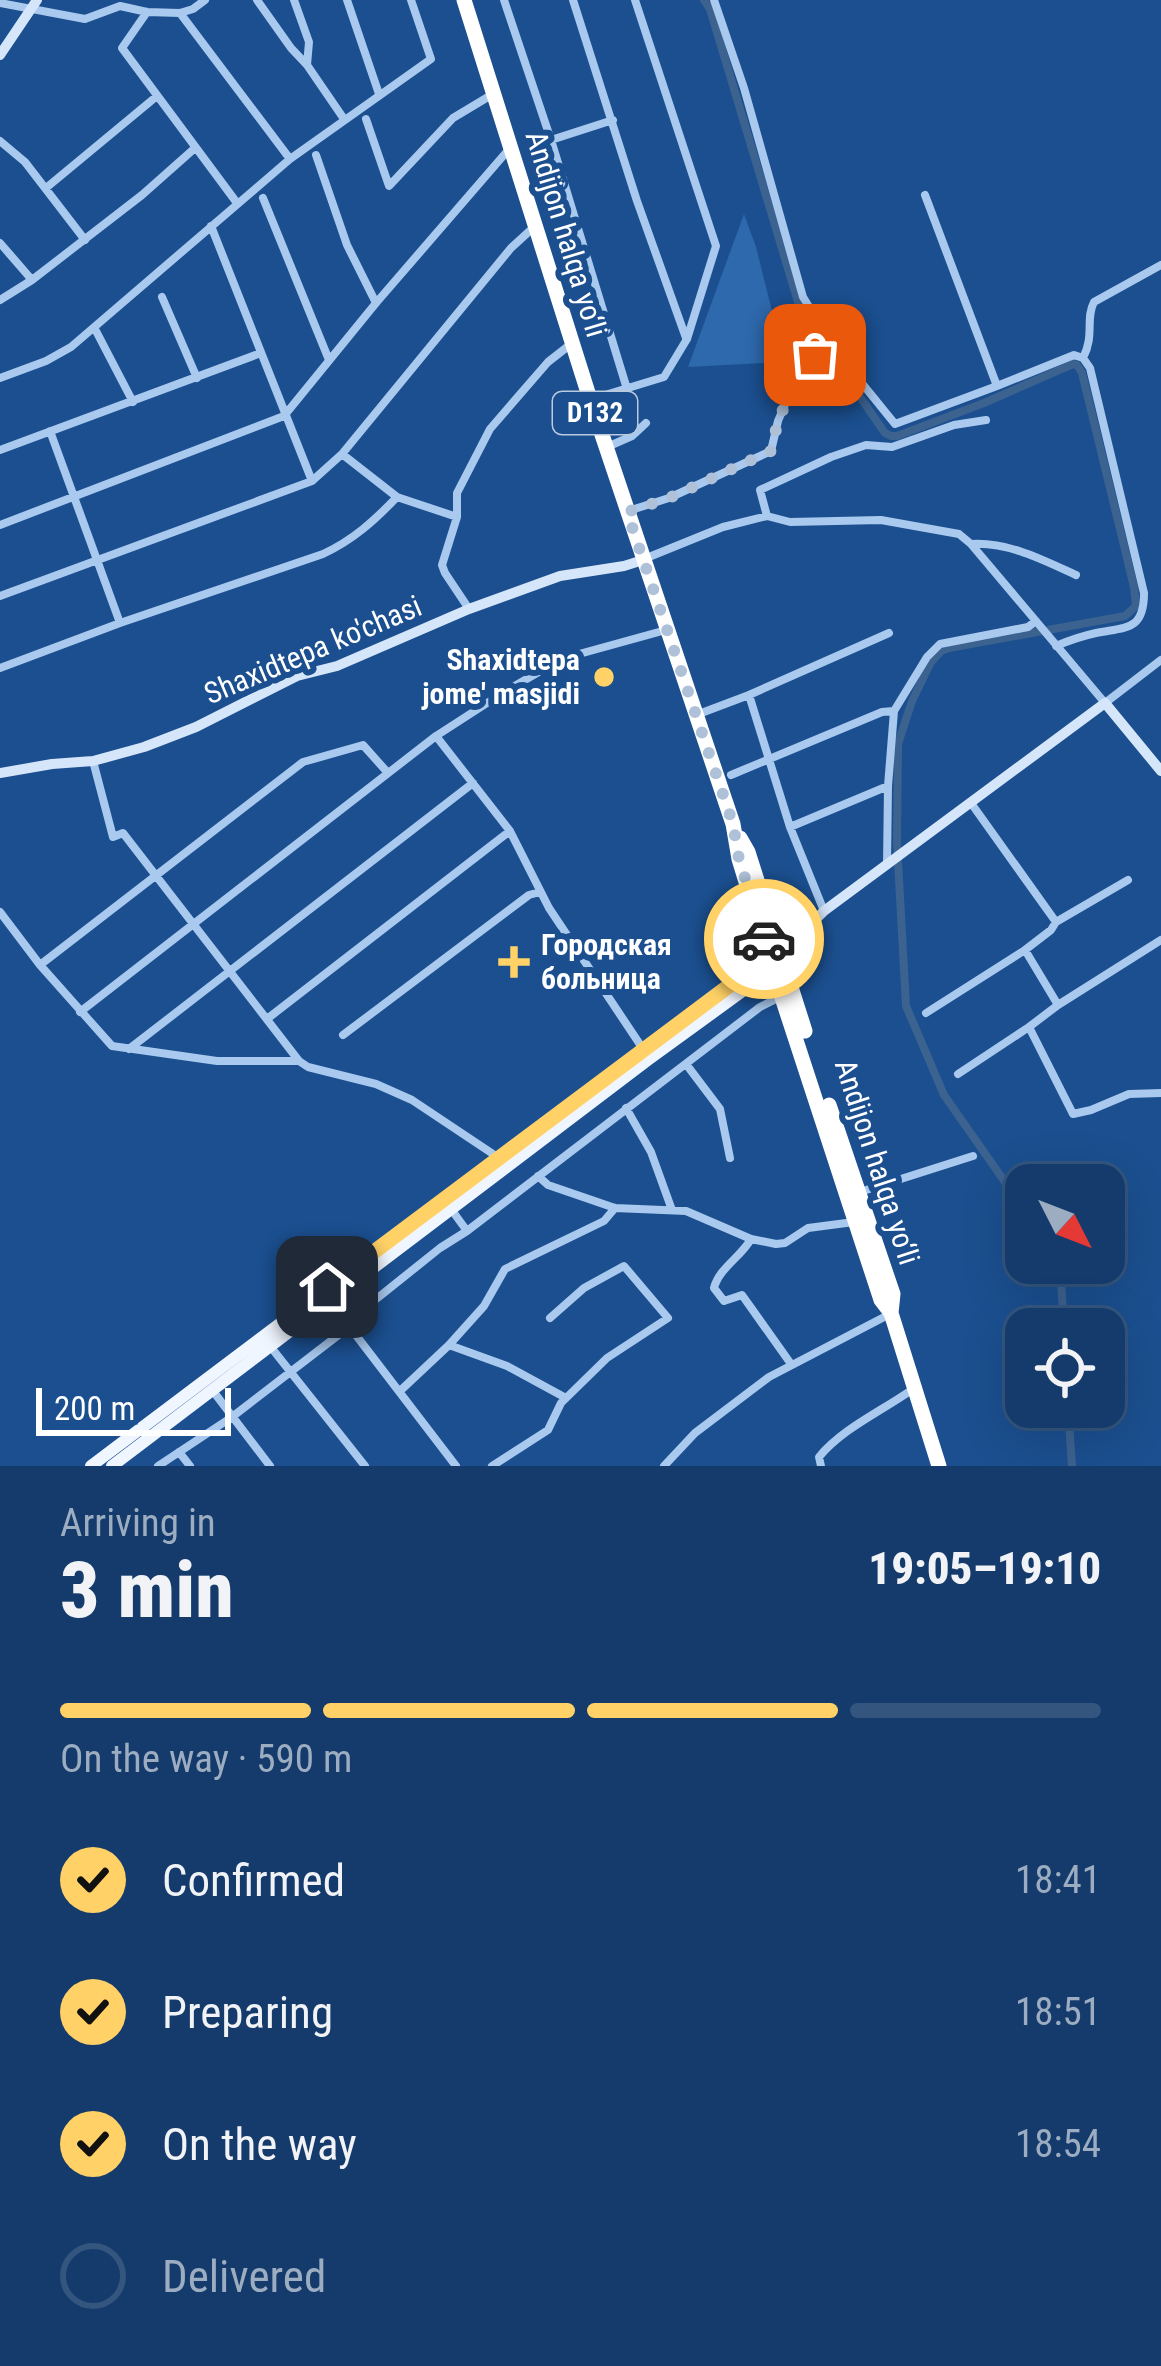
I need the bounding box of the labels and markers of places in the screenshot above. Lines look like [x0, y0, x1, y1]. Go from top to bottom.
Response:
pin [764, 304, 866, 406]
place label: Shaxidtepa jome' masjidi [421, 642, 580, 711]
marker: Shaxidtepa jome' masjidi [591, 664, 617, 690]
place label: Городская больница [541, 927, 672, 996]
marker: Городская больница [498, 946, 530, 978]
pin [276, 1236, 378, 1338]

